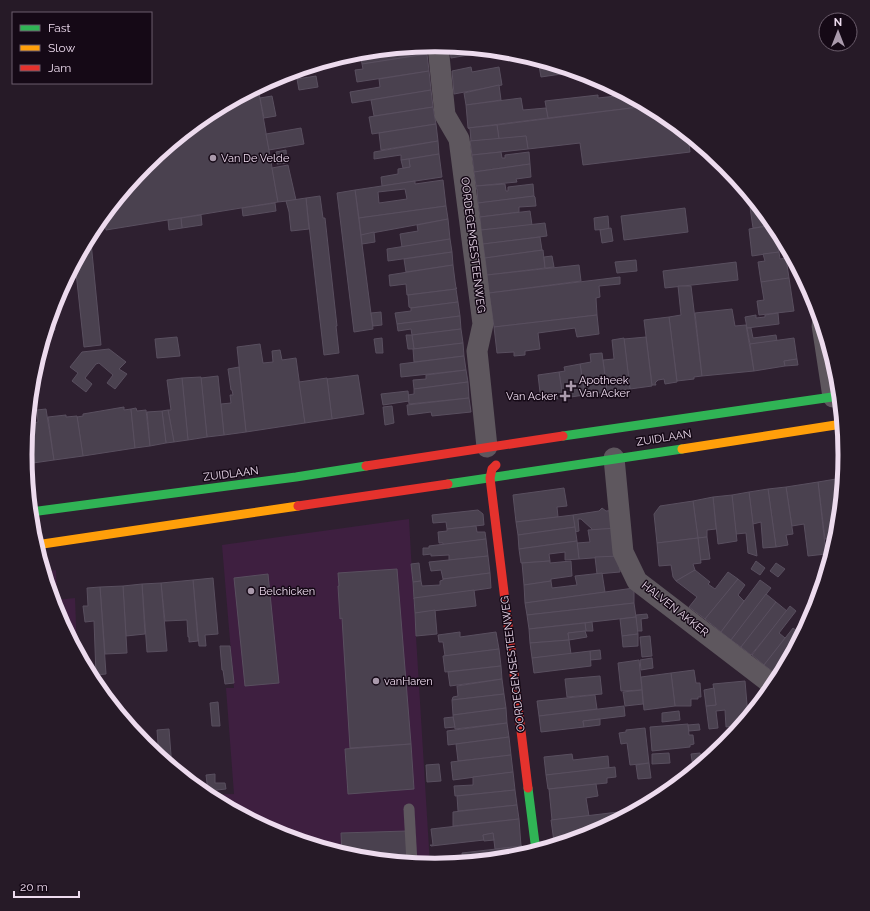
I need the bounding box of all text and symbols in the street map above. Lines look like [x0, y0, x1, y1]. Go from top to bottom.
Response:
legend [12, 12, 152, 84]
north arrow [818, 12, 858, 52]
text: N [834, 16, 842, 29]
text: Fast [48, 21, 71, 35]
text: Slow [48, 41, 75, 55]
text: Jam [48, 61, 71, 75]
place label: Van De Velde [221, 152, 290, 165]
marker: Van De Velde [208, 153, 218, 163]
street label: OORDEGEMSESTEENWEG [458, 176, 488, 314]
place label: Apotheek Van Acker [579, 374, 630, 400]
marker: Apotheek Van Acker [566, 381, 576, 391]
place label: Van Acker [506, 390, 557, 403]
marker: Van Acker [560, 391, 570, 401]
street label: ZUIDLAAN [636, 427, 692, 449]
street label: ZUIDLAAN [203, 464, 259, 484]
street label: HALVEN AKKER [639, 579, 711, 639]
place label: Belchicken [259, 585, 315, 598]
marker: Belchicken [246, 586, 256, 596]
street label: OORDEGEMSESTEENWEG [498, 595, 528, 733]
place label: vanHaren [384, 675, 433, 688]
marker: vanHaren [371, 676, 381, 686]
scale bar [14, 873, 79, 899]
text: 20 m [20, 880, 48, 894]

